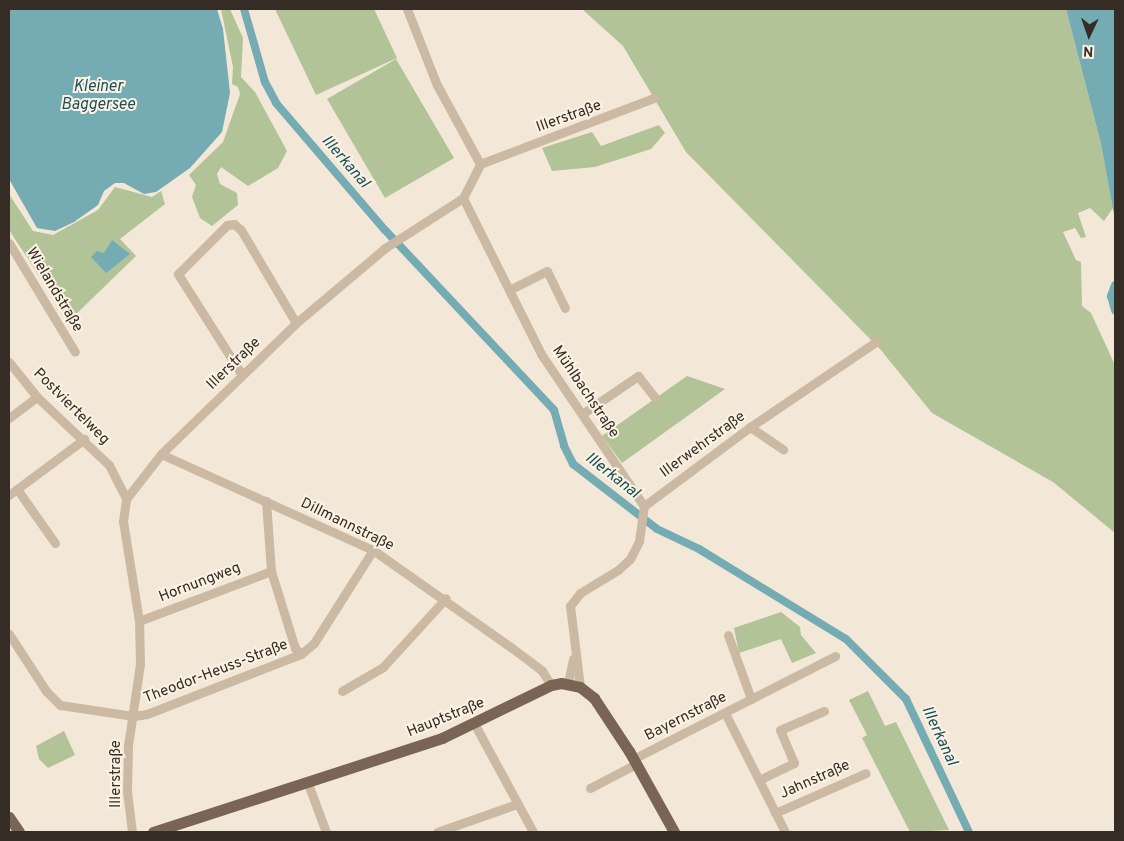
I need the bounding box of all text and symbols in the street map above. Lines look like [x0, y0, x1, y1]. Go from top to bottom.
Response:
north arrow [1064, 10, 1114, 60]
text: N [1083, 42, 1094, 59]
water label: Kleiner Baggersee [61, 77, 135, 115]
street label: Illerstraße [534, 97, 604, 137]
water label: Illerkanal [317, 132, 373, 192]
street label: Wielandstraße [22, 245, 86, 335]
street label: Illerstraße [203, 334, 265, 394]
street label: Mühlbachstraße [548, 342, 622, 442]
street label: Postviertelweg [29, 365, 113, 449]
street label: Illerwehrstraße [657, 408, 749, 482]
water label: Illerkanal [581, 449, 643, 503]
street label: Dillmannstraße [297, 495, 397, 555]
street label: Hornungweg [157, 559, 243, 607]
street label: Theodor-Heuss-Straße [141, 636, 291, 708]
street label: Bayernstraße [642, 689, 730, 745]
street label: Hauptstraße [405, 694, 487, 742]
water label: Illerkanal [917, 703, 961, 769]
street label: Illerstraße [108, 740, 126, 808]
street label: Jahnstraße [777, 757, 853, 803]

